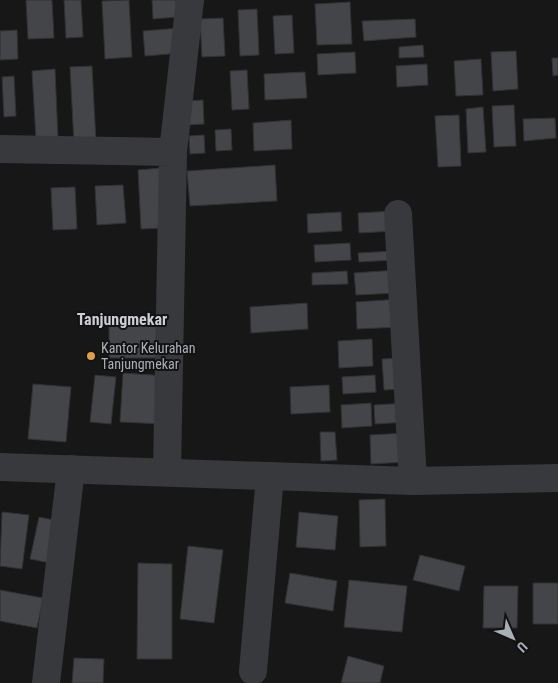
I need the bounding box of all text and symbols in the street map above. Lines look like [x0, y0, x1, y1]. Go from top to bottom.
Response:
district label: Tanjungmekar [77, 310, 167, 329]
place label: Kantor Kelurahan Tanjungmekar [101, 340, 196, 372]
marker: Kantor Kelurahan Tanjungmekar [85, 350, 97, 362]
north arrow [488, 613, 538, 663]
text: U [514, 639, 531, 656]

